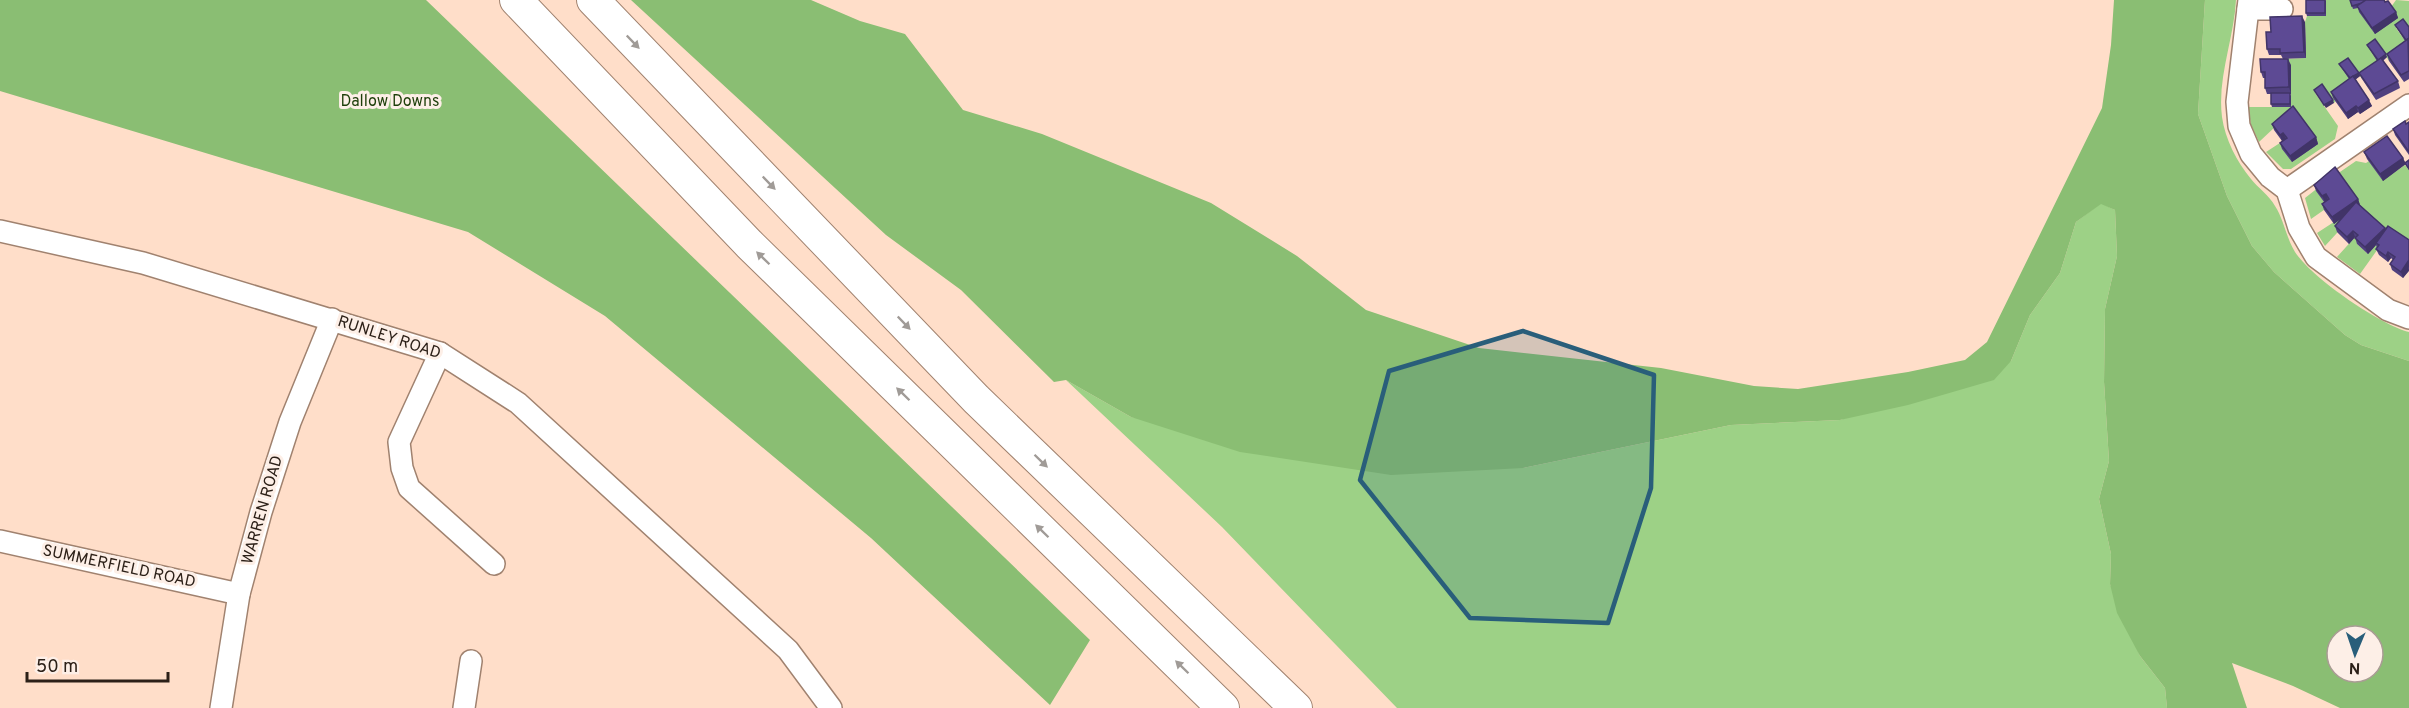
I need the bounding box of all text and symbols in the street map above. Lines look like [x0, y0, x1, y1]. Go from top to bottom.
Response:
one-way arrow [626, 35, 640, 49]
park label: Dallow Downs [341, 92, 439, 112]
one-way arrow [761, 175, 775, 189]
one-way arrow [756, 251, 771, 265]
street label: RUNLEY ROAD [335, 312, 443, 364]
one-way arrow [897, 316, 911, 331]
one-way arrow [896, 388, 910, 402]
street label: WARREN ROAD [238, 453, 288, 567]
one-way arrow [1034, 454, 1048, 468]
one-way arrow [1036, 524, 1050, 538]
street label: SUMMERFIELD ROAD [41, 541, 197, 593]
north arrow [2325, 624, 2385, 684]
scale bar [27, 645, 168, 683]
text: 50 m [36, 656, 78, 679]
text: N [2348, 657, 2361, 677]
one-way arrow [1174, 660, 1189, 674]

